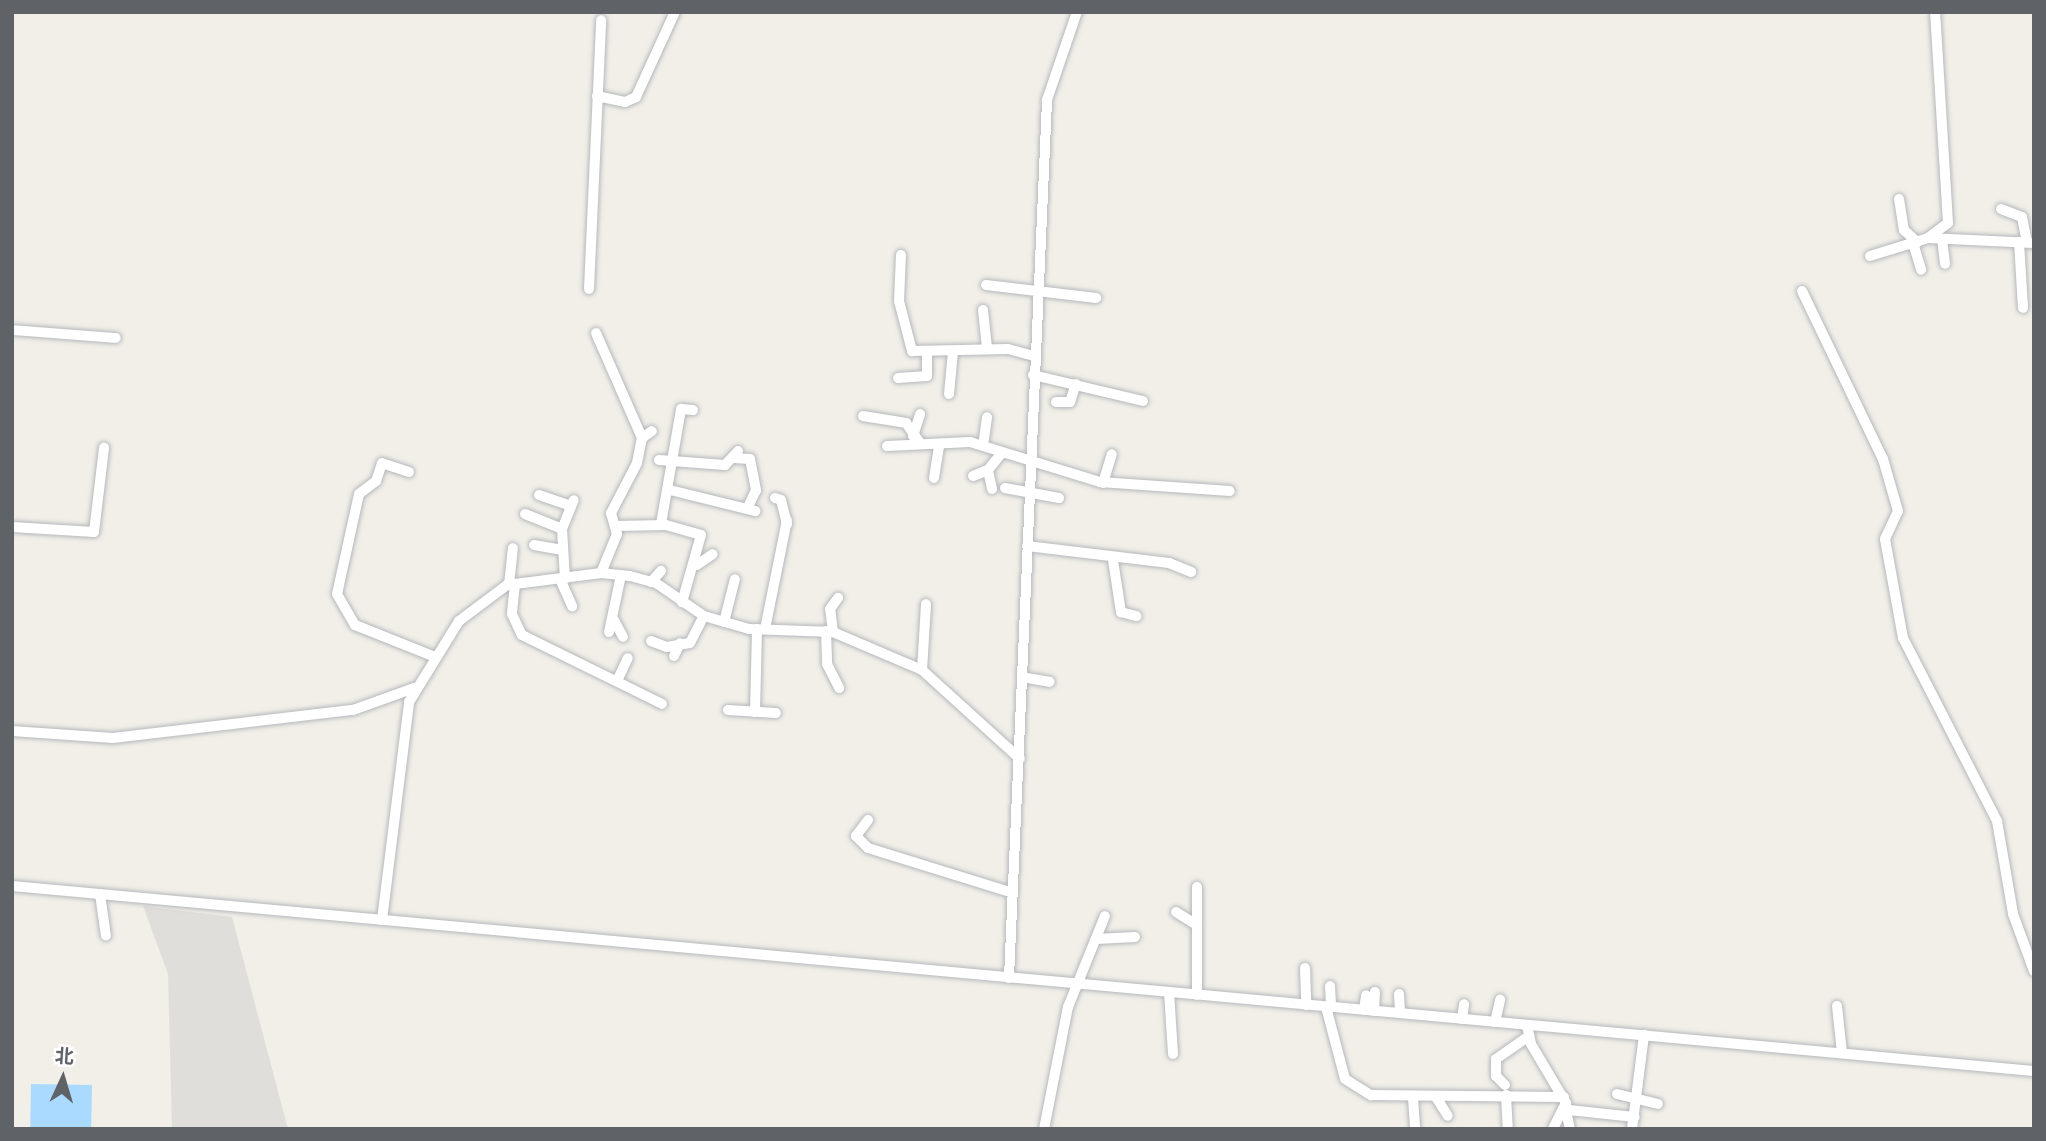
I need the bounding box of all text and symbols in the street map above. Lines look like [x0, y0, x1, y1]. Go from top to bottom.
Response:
north arrow [28, 1043, 98, 1113]
text: 北 [54, 1045, 75, 1069]

